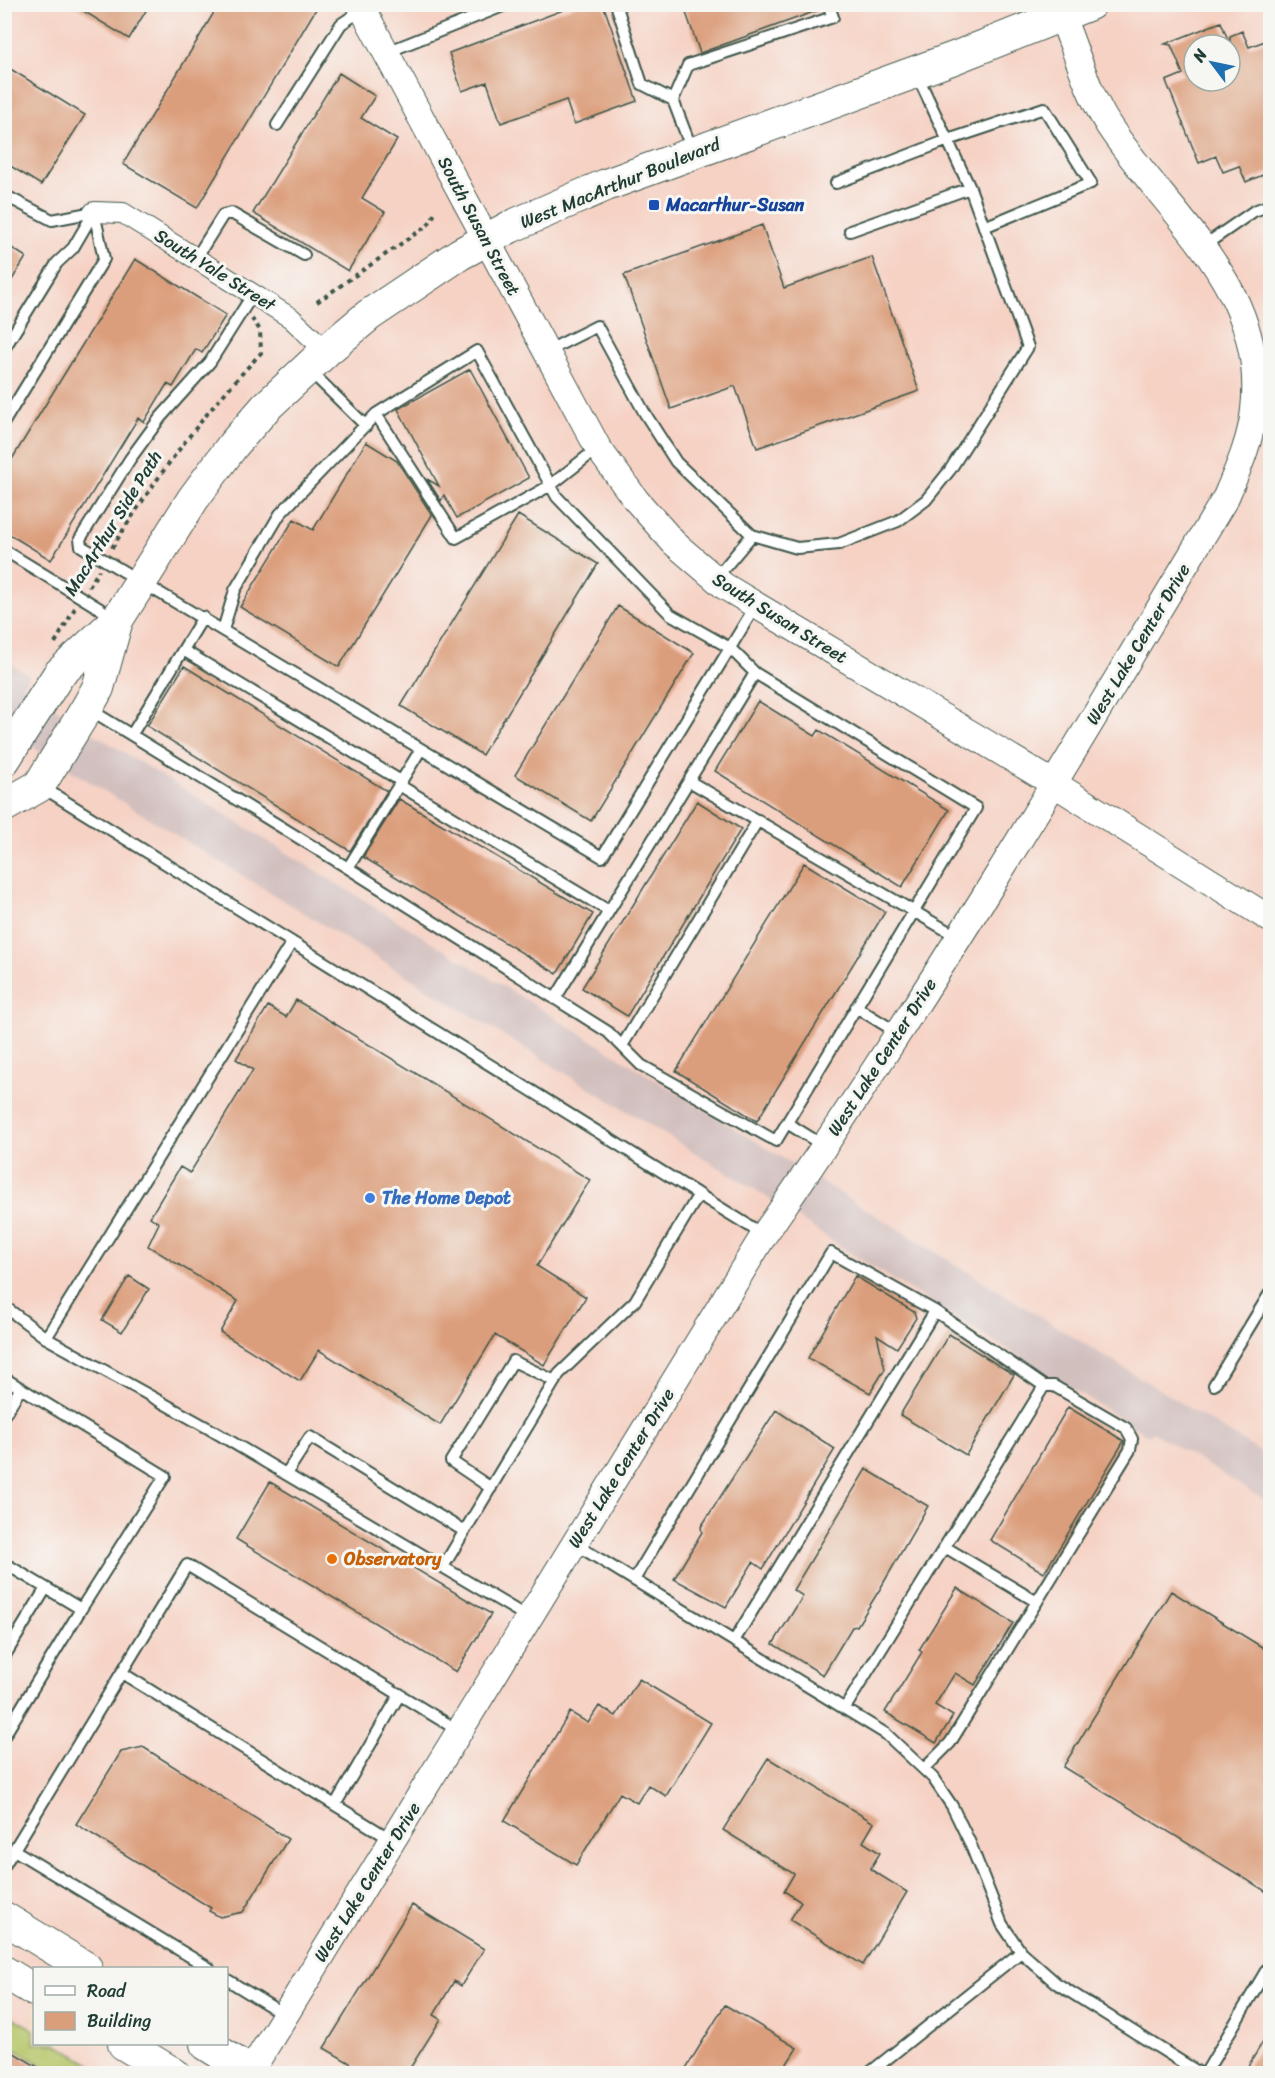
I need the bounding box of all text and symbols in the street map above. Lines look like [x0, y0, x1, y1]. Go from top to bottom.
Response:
north arrow [1182, 33, 1242, 93]
text: N [1184, 42, 1215, 69]
street label: West MacArthur Boulevard [515, 128, 727, 238]
street label: South Susan Street [429, 150, 529, 302]
place label: Macarthur-Susan [665, 189, 805, 221]
marker: Macarthur-Susan [647, 198, 661, 212]
street label: South Yale Street [148, 220, 283, 321]
street label: MacArthur Side Path [55, 444, 171, 602]
street label: West Lake Center Drive [1077, 557, 1199, 731]
street label: South Susan Street [706, 563, 854, 673]
street label: West Lake Center Drive [819, 971, 945, 1143]
place label: The Home Depot [382, 1182, 511, 1214]
marker: The Home Depot [363, 1191, 377, 1205]
street label: West Lake Center Drive [559, 1382, 683, 1554]
place label: Observatory [344, 1543, 442, 1575]
marker: Observatory [325, 1552, 339, 1566]
street label: West Lake Center Drive [305, 1796, 429, 1968]
legend [33, 1967, 228, 2045]
text: Road [87, 1975, 127, 2007]
text: Building [87, 2005, 151, 2037]

